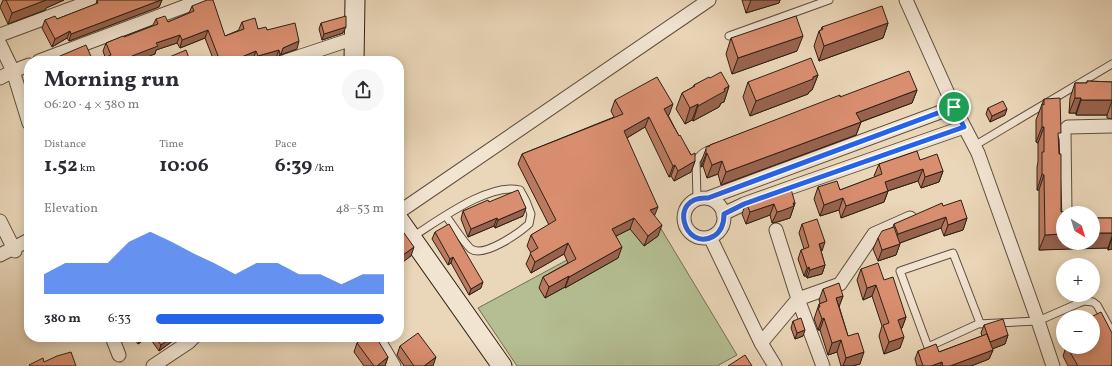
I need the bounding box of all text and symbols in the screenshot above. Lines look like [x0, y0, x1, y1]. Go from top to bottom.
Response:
text: Morning run [44, 65, 179, 96]
button: share [342, 69, 384, 111]
pin [937, 90, 971, 124]
text: 06:20 · 4 × 380 m [44, 96, 139, 114]
icon: arrive [943, 96, 965, 118]
text: Distance [44, 137, 86, 152]
text: Time [159, 137, 183, 152]
text: Pace [275, 137, 297, 152]
text: 1.52 [44, 152, 78, 180]
text: 10:06 [159, 152, 209, 180]
text: 6:39 [275, 152, 312, 180]
text: km [78, 161, 96, 176]
text: /km [312, 161, 334, 176]
text: Elevation [44, 200, 98, 218]
text: 48–53 m [336, 200, 384, 218]
north arrow [1056, 206, 1100, 250]
map controls [1056, 206, 1100, 354]
button: + [1056, 258, 1100, 302]
text: 380 m [44, 310, 81, 328]
text: 6:33 [108, 310, 131, 328]
button: − [1056, 310, 1100, 354]

